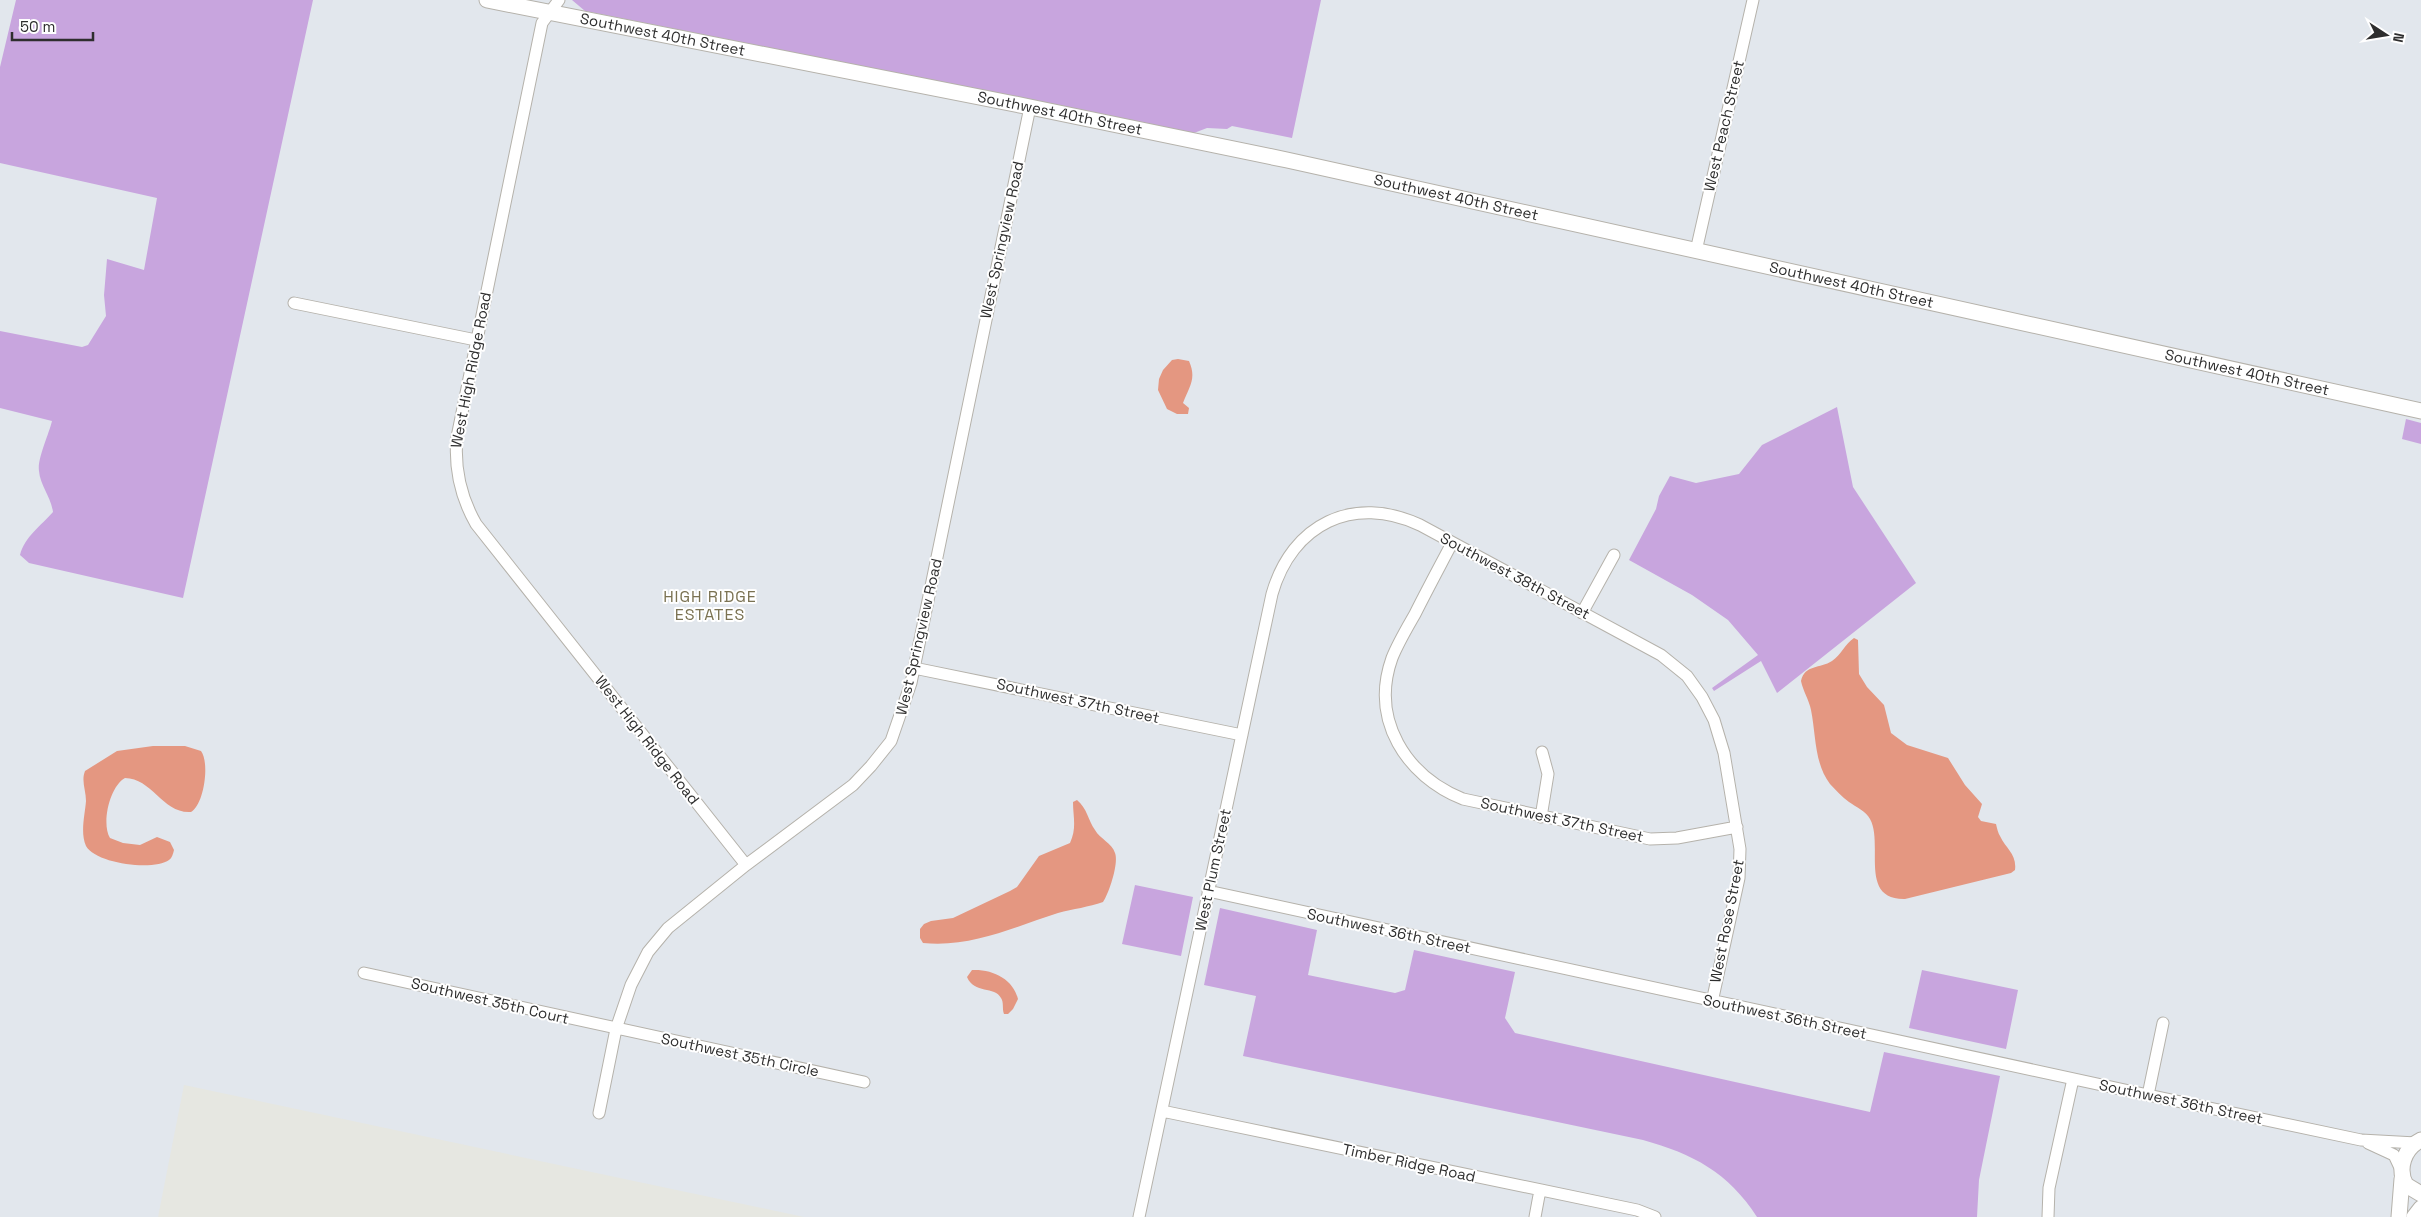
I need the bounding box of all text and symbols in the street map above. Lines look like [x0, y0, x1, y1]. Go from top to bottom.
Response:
street label: Southwest 40th Street [579, 9, 747, 60]
scale bar [12, 10, 94, 42]
north arrow [2361, 10, 2411, 60]
text: 50 m [20, 17, 55, 36]
text: N [2389, 31, 2408, 44]
street label: West Peach Street [1699, 58, 1748, 193]
street label: Southwest 40th Street [976, 87, 1144, 139]
street label: West Springview Road [976, 159, 1027, 320]
street label: Southwest 40th Street [1372, 170, 1540, 224]
street label: Southwest 40th Street [1768, 257, 1936, 312]
street label: West High Ridge Road [446, 290, 495, 449]
street label: Southwest 40th Street [2163, 345, 2331, 399]
street label: Southwest 38th Street [1437, 528, 1594, 623]
street label: West Springview Road [891, 557, 946, 717]
district label: HIGH RIDGE ESTATES [663, 586, 757, 625]
street label: West High Ridge Road [591, 671, 704, 808]
street label: Southwest 37th Street [995, 674, 1161, 727]
street label: Southwest 37th Street [1479, 793, 1645, 846]
street label: West Plum Street [1190, 807, 1235, 933]
street label: West Rose Street [1705, 857, 1748, 984]
street label: Southwest 36th Street [1305, 904, 1473, 957]
street label: Southwest 35th Court [409, 973, 571, 1028]
street label: Southwest 36th Street [1701, 990, 1869, 1043]
street label: Southwest 35th Circle [659, 1028, 821, 1081]
street label: Southwest 36th Street [2097, 1075, 2265, 1128]
street label: Timber Ridge Road [1341, 1139, 1477, 1186]

